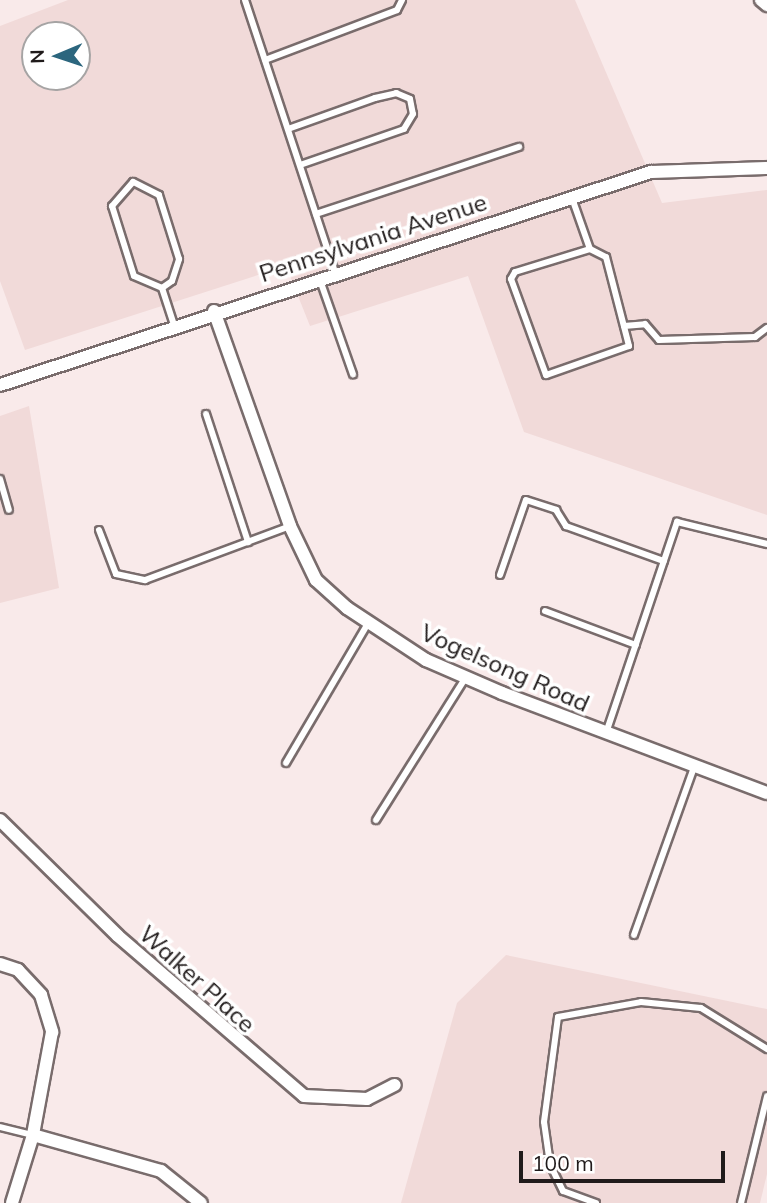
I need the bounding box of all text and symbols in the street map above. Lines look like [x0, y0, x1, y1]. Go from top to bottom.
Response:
north arrow [21, 21, 91, 91]
text: N [25, 49, 49, 64]
street label: Pennsylvania Avenue [256, 188, 490, 288]
street label: Vogelsong Road [416, 618, 594, 718]
street label: Walker Place [133, 919, 261, 1039]
scale bar [522, 1136, 728, 1180]
text: 100 m [532, 1150, 594, 1176]

